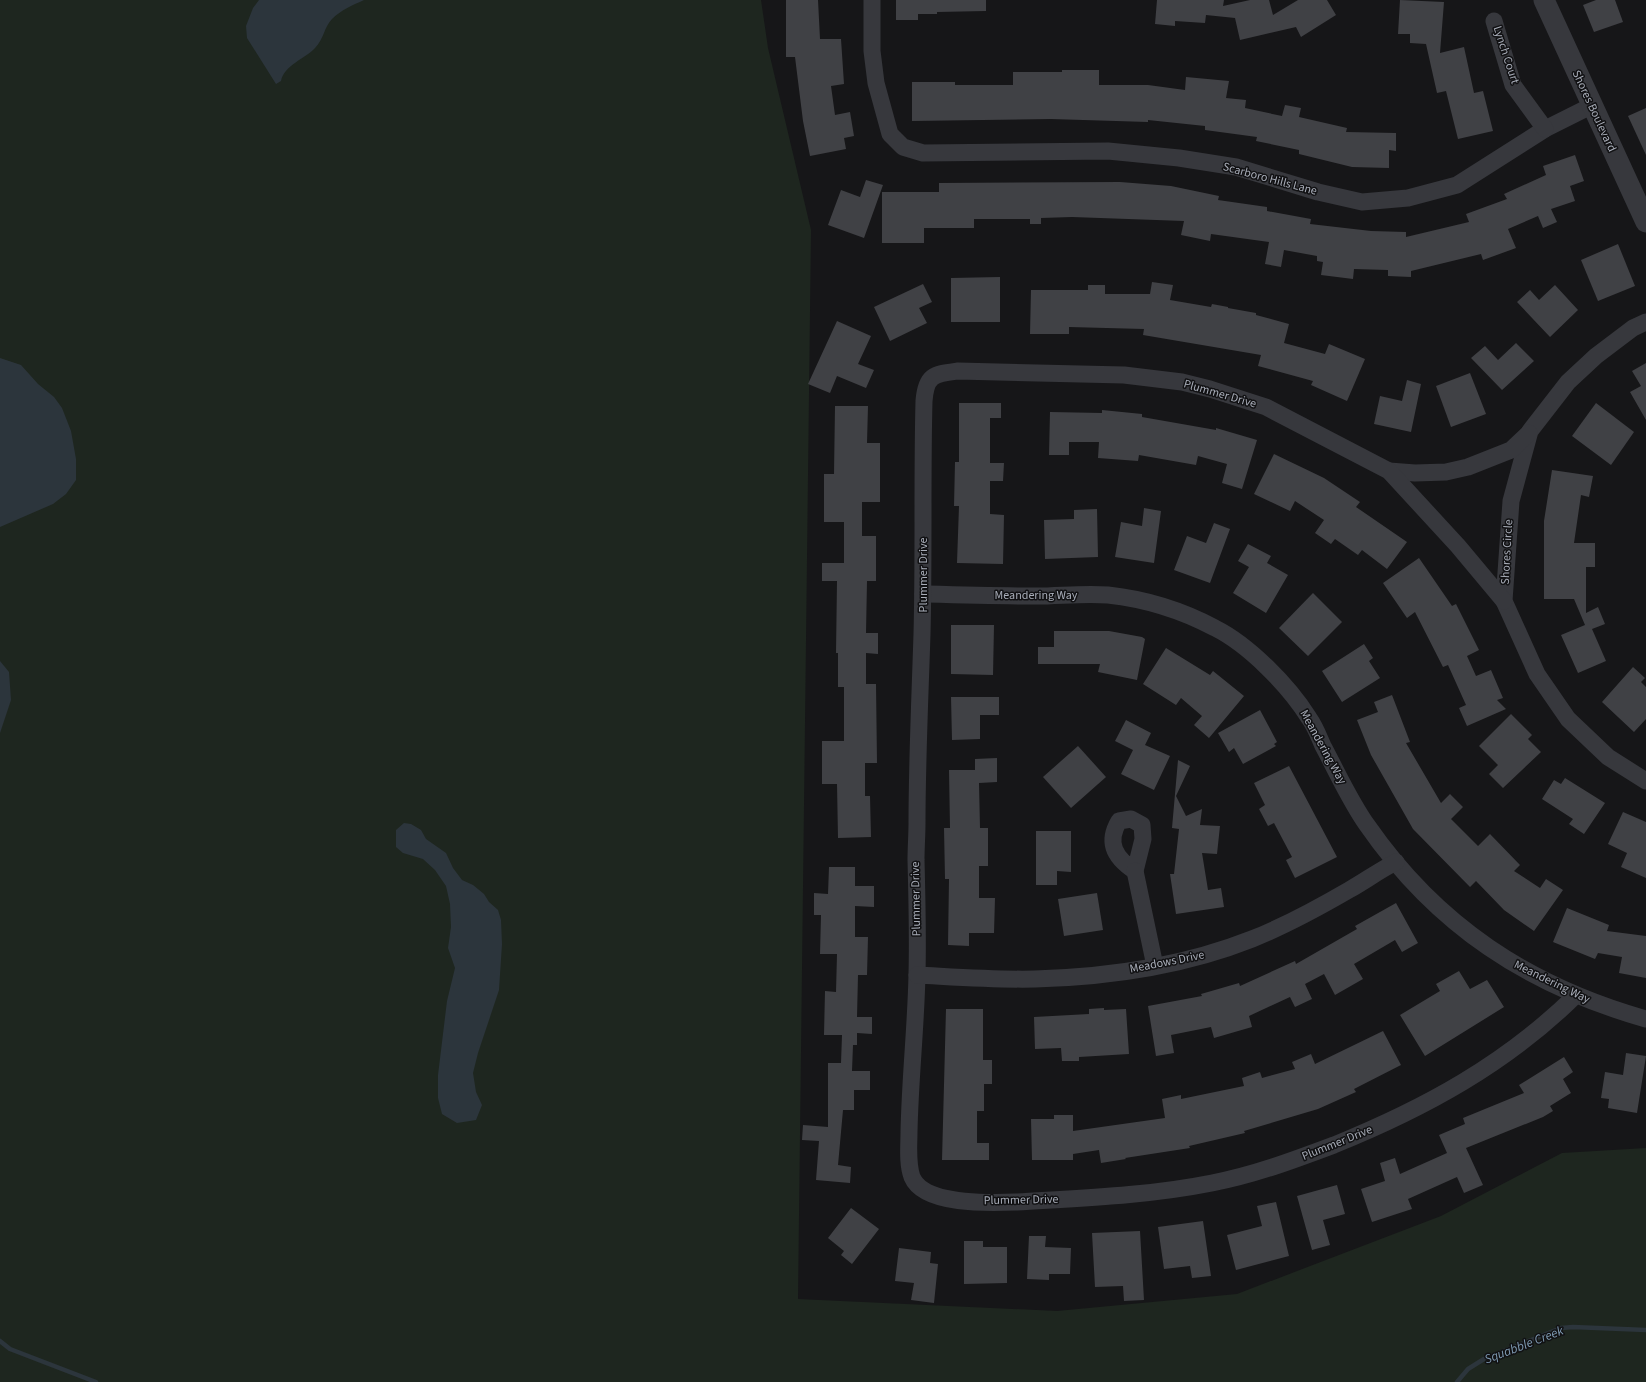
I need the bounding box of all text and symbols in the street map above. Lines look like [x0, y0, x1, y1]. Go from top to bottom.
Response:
street label: Lynch Court [1489, 24, 1523, 86]
street label: Shores Boulevard [1568, 67, 1620, 155]
street label: Scarboro Hills Lane [1221, 158, 1319, 200]
street label: Plummer Drive [1182, 376, 1258, 412]
street label: Shores Circle [1497, 519, 1517, 585]
street label: Plummer Drive [915, 538, 932, 612]
street label: Meandering Way [995, 587, 1078, 604]
street label: Meandering Way [1296, 707, 1351, 788]
street label: Plummer Drive [907, 861, 925, 937]
street label: Meadows Drive [1128, 946, 1206, 978]
street label: Meandering Way [1511, 956, 1593, 1008]
street label: Plummer Drive [1299, 1121, 1375, 1165]
street label: Plummer Drive [983, 1191, 1059, 1209]
water label: Squabble Creek [1482, 1321, 1567, 1368]

